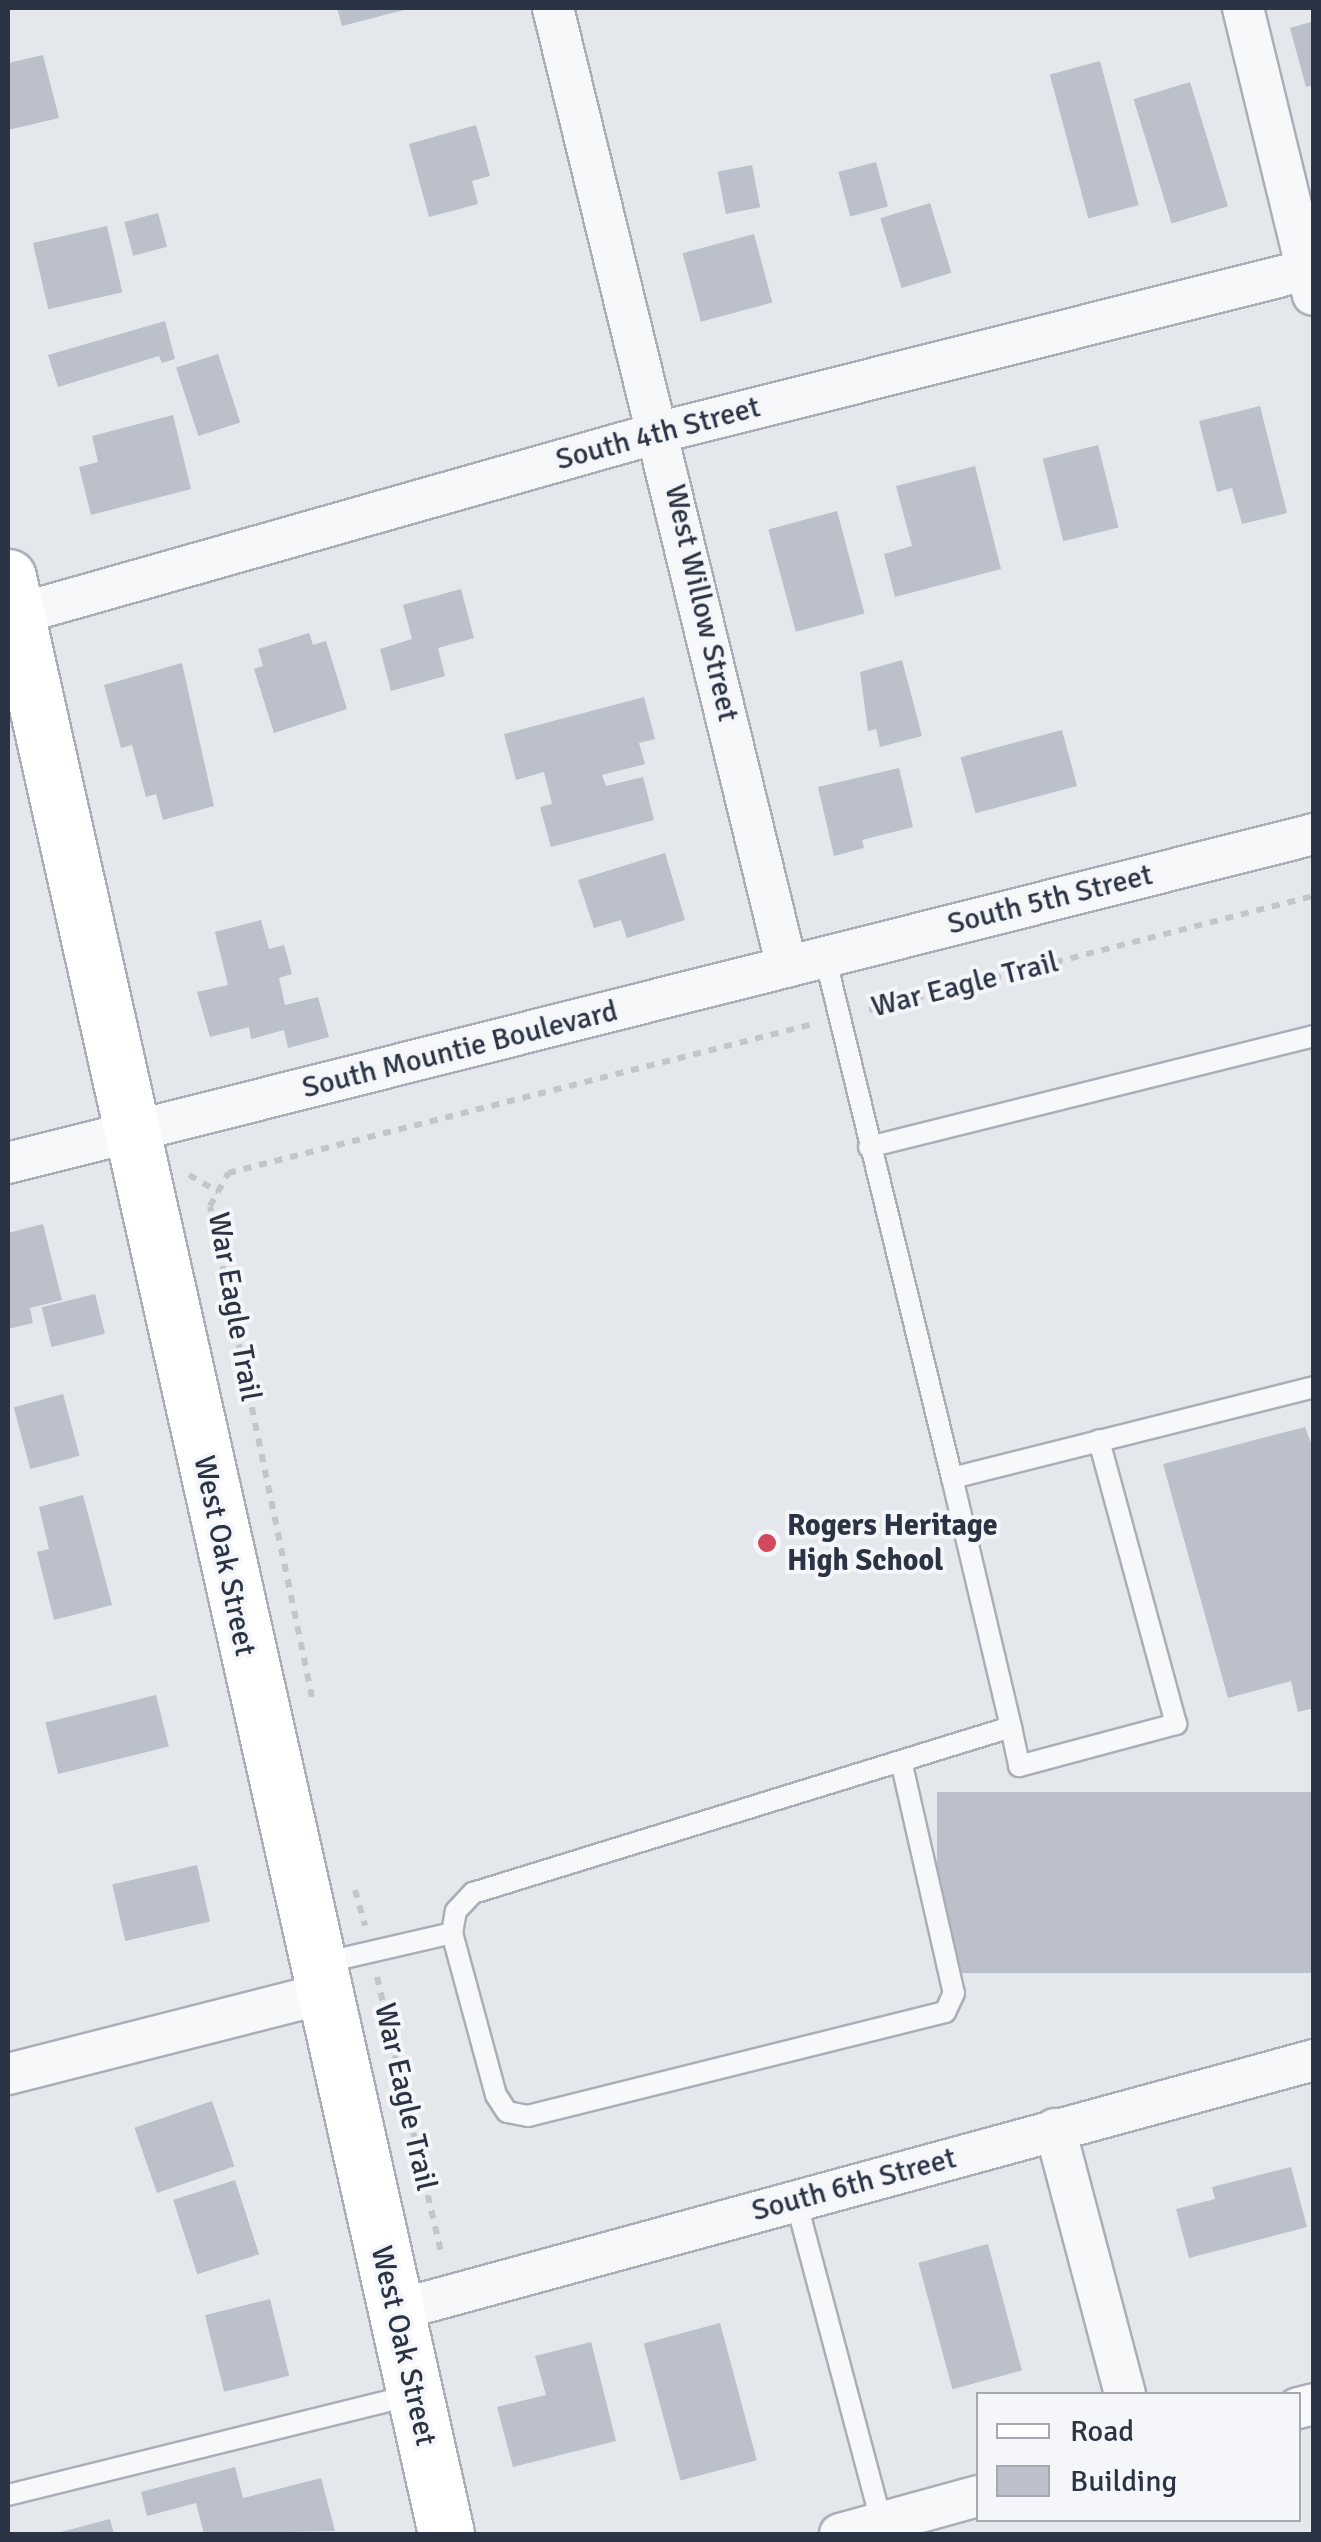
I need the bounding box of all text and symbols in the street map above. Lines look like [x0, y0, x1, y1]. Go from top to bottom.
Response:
street label: South 4th Street [552, 389, 764, 479]
street label: West Willow Street [656, 481, 746, 725]
street label: South 5th Street [944, 857, 1156, 943]
street label: War Eagle Trail [868, 944, 1062, 1026]
street label: South Mountie Boulevard [298, 993, 622, 1107]
street label: War Eagle Trail [200, 1210, 268, 1404]
street label: West Oak Street [185, 1453, 263, 1659]
place label: Rogers Heritage High School [787, 1508, 998, 1578]
marker: Rogers Heritage High School [756, 1532, 778, 1554]
street label: War Eagle Trail [366, 2000, 444, 2194]
street label: South 6th Street [748, 2140, 960, 2230]
street label: West Oak Street [363, 2243, 443, 2449]
legend [976, 2392, 1301, 2522]
text: Road [1070, 2413, 1134, 2450]
text: Building [1070, 2463, 1177, 2500]

